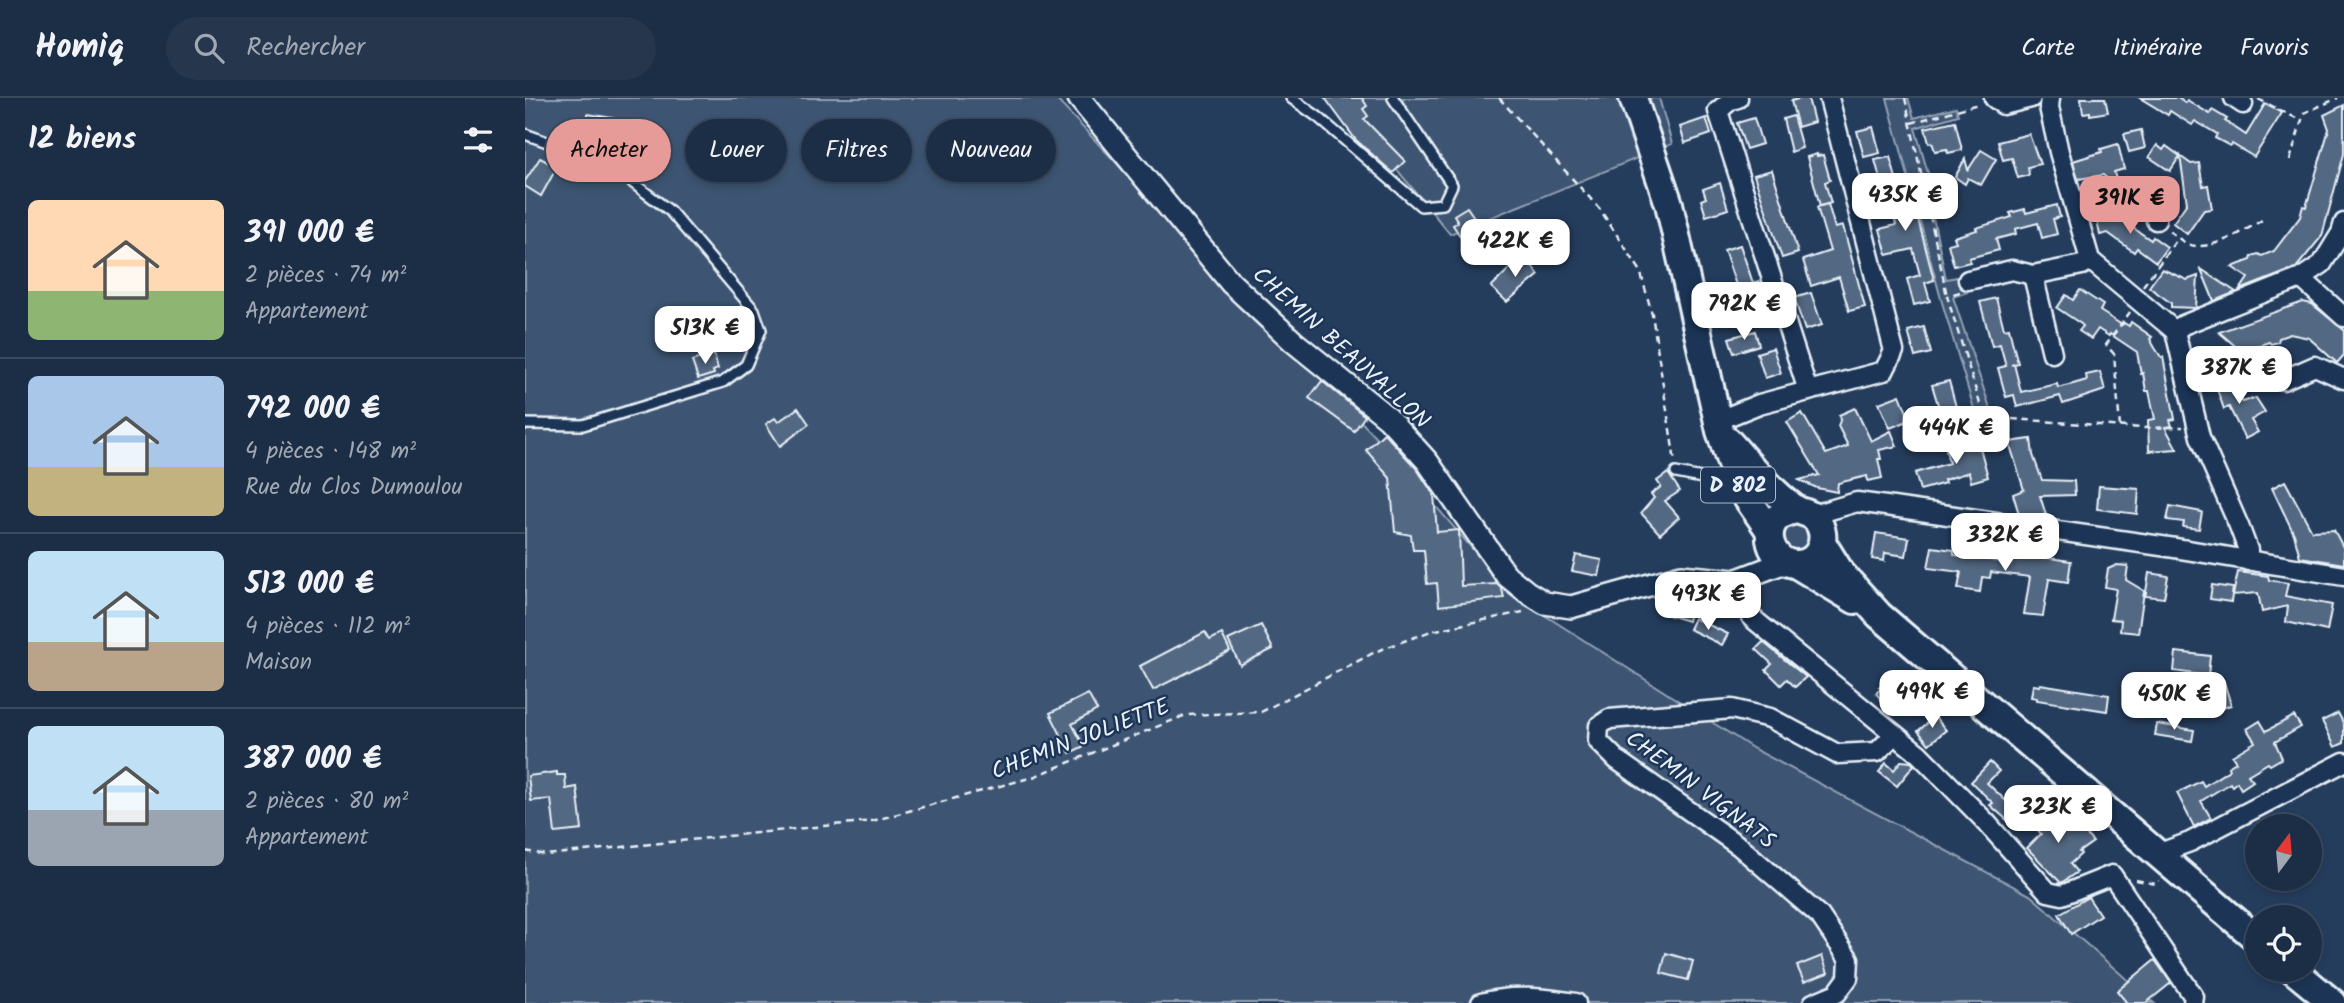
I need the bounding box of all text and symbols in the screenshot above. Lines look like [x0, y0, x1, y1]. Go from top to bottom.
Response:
search box [166, 17, 656, 80]
text: Homiq [35, 22, 124, 75]
text: Rechercher [246, 27, 365, 69]
icon: search [190, 29, 228, 67]
text: Carte [2021, 29, 2075, 68]
text: Itinéraire [2113, 29, 2202, 68]
text: Favoris [2240, 29, 2309, 68]
text: 12 biens [28, 116, 136, 164]
chip: Acheter [546, 119, 671, 182]
chip: Louer [685, 119, 787, 182]
chip: Filtres [801, 119, 912, 182]
chip: Nouveau [926, 119, 1056, 182]
icon: filters [459, 121, 497, 159]
pin: 435K € [1848, 174, 1962, 233]
pin: 391K € [2073, 176, 2187, 236]
text: 435K € [1868, 178, 1942, 214]
text: 391K € [2096, 181, 2164, 217]
text: 391 000 € [245, 210, 374, 258]
pin: 422K € [1458, 220, 1572, 279]
text: 422K € [1477, 224, 1553, 260]
icon: home [84, 228, 168, 312]
text: 2 pièces · 74 m² [245, 258, 406, 294]
street label: CHEMIN BEAUVALLON [1243, 258, 1438, 439]
pin: 792K € [1687, 282, 1801, 342]
text: 792K € [1707, 287, 1781, 323]
text: Appartement [245, 294, 368, 330]
pin: 513K € [648, 306, 762, 366]
text: 513K € [671, 311, 739, 347]
pin: 387K € [2182, 346, 2296, 406]
text: 387K € [2202, 351, 2276, 387]
text: 792 000 € [245, 386, 380, 434]
icon: home [84, 404, 168, 488]
pin: 444K € [1899, 406, 2013, 466]
text: 444K € [1919, 411, 1993, 447]
text: 4 pièces · 148 m² [245, 434, 416, 470]
road number: D 802 [1701, 468, 1775, 502]
text: Rue du Clos Dumoulou [245, 470, 463, 506]
pin: 332K € [1948, 514, 2062, 573]
text: 332K € [1967, 518, 2043, 554]
text: 513 000 € [245, 561, 374, 609]
pin: 493K € [1651, 573, 1765, 632]
text: 493K € [1671, 577, 1745, 613]
icon: home [84, 579, 168, 663]
text: 4 pièces · 112 m² [245, 609, 410, 645]
text: Maison [245, 645, 312, 681]
pin: 499K € [1875, 670, 1989, 730]
pin: 450K € [2117, 672, 2231, 732]
text: 499K € [1895, 675, 1969, 711]
text: 450K € [2137, 677, 2211, 713]
street label: CHEMIN JOLIETTE [986, 689, 1176, 791]
street label: CHEMIN VIGNATS [1617, 722, 1783, 859]
text: 387 000 € [245, 736, 382, 784]
icon: home [84, 754, 168, 838]
text: 2 pièces · 80 m² [245, 784, 408, 820]
pin: 323K € [2001, 786, 2115, 845]
text: 323K € [2020, 790, 2096, 826]
north arrow [2245, 814, 2322, 891]
map controls [2245, 814, 2322, 982]
text: Appartement [245, 820, 368, 856]
button: locate [2245, 905, 2322, 982]

